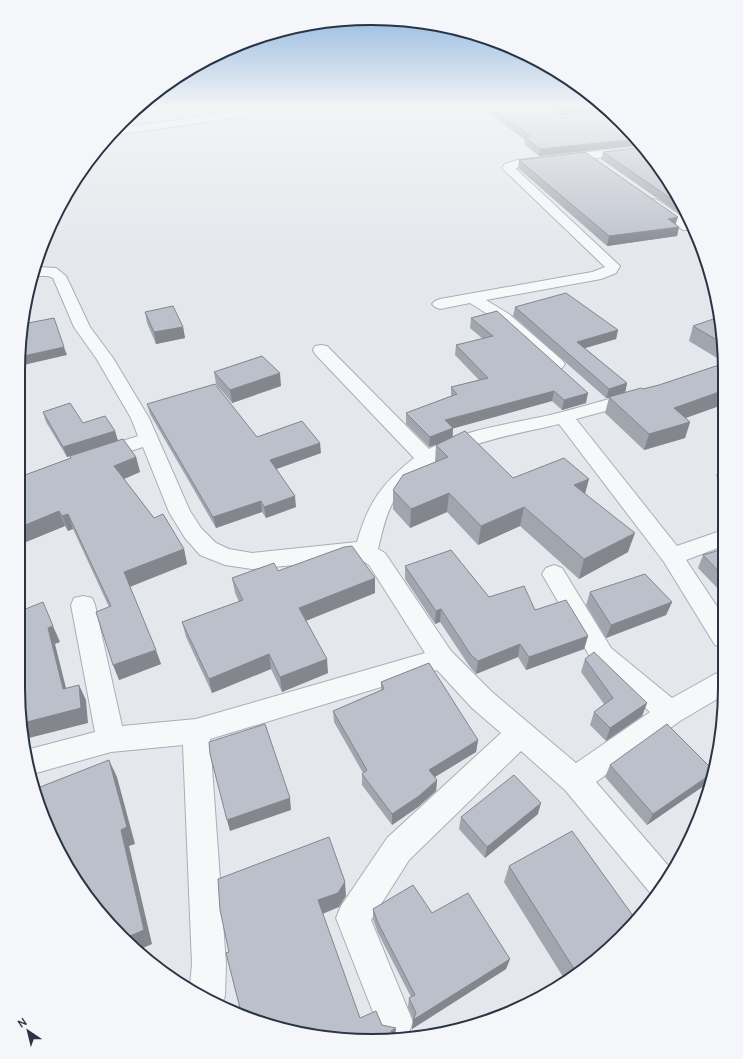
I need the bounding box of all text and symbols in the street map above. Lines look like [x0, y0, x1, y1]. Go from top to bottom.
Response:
north arrow [8, 1011, 48, 1051]
text: N [14, 1014, 30, 1031]

